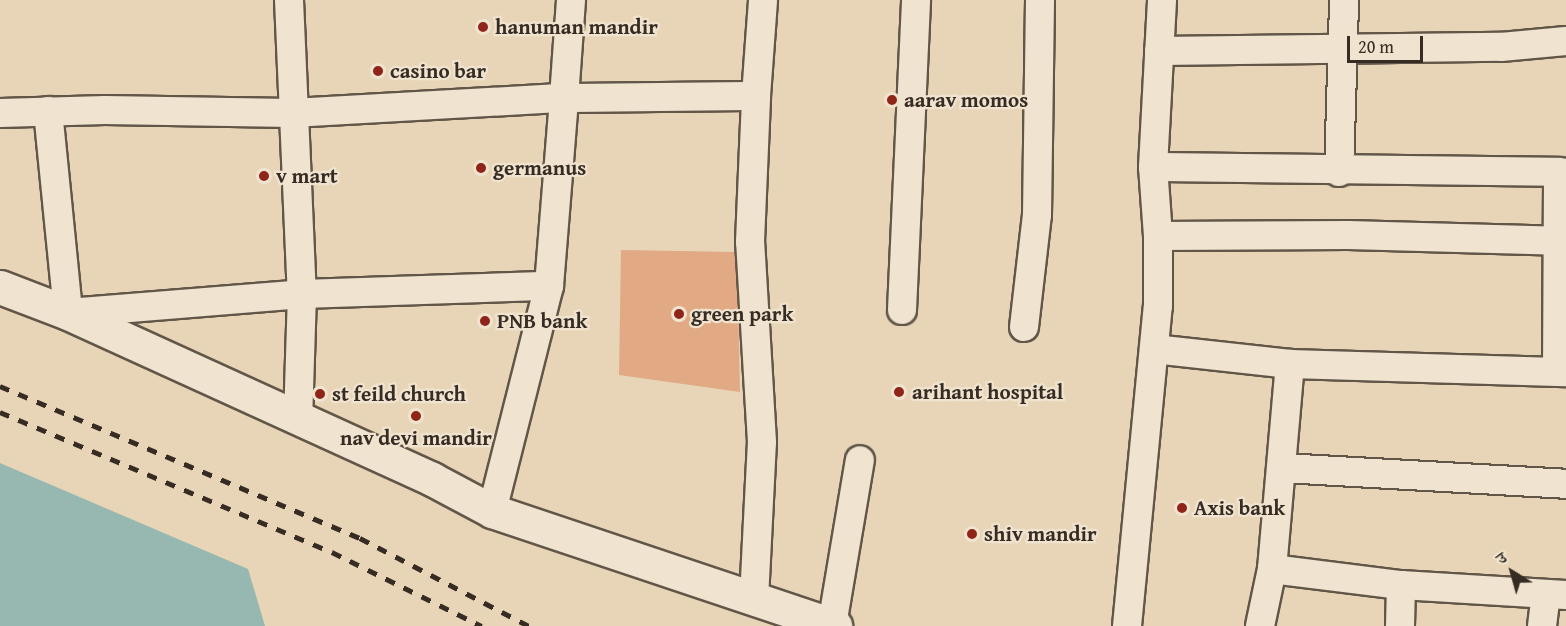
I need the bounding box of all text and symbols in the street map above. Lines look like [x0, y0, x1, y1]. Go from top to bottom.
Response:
place label: hanuman mandir [495, 14, 658, 40]
marker: hanuman mandir [476, 20, 490, 34]
scale bar [1350, 24, 1426, 62]
text: 20 m [1358, 33, 1394, 60]
place label: casino bar [390, 58, 486, 84]
marker: casino bar [371, 64, 385, 78]
place label: aarav momos [904, 87, 1028, 113]
marker: aarav momos [885, 93, 899, 107]
place label: germanus [493, 155, 586, 181]
marker: germanus [474, 161, 488, 175]
place label: v mart [276, 163, 338, 189]
marker: v mart [257, 169, 271, 183]
place label: green park [691, 301, 793, 327]
marker: green park [672, 307, 686, 321]
place label: PNB bank [497, 308, 587, 334]
marker: PNB bank [478, 314, 492, 328]
place label: arihant hospital [912, 379, 1063, 405]
place label: st feild church [332, 381, 466, 407]
marker: arihant hospital [890, 383, 908, 401]
marker: st feild church [313, 387, 327, 401]
marker: nav devi mandir [409, 409, 423, 423]
place label: nav devi mandir [340, 425, 492, 451]
place label: Axis bank [1194, 495, 1285, 521]
marker: Axis bank [1175, 501, 1189, 515]
place label: shiv mandir [984, 521, 1097, 547]
marker: shiv mandir [965, 527, 979, 541]
north arrow [1482, 542, 1542, 602]
text: उ [1491, 546, 1512, 570]

